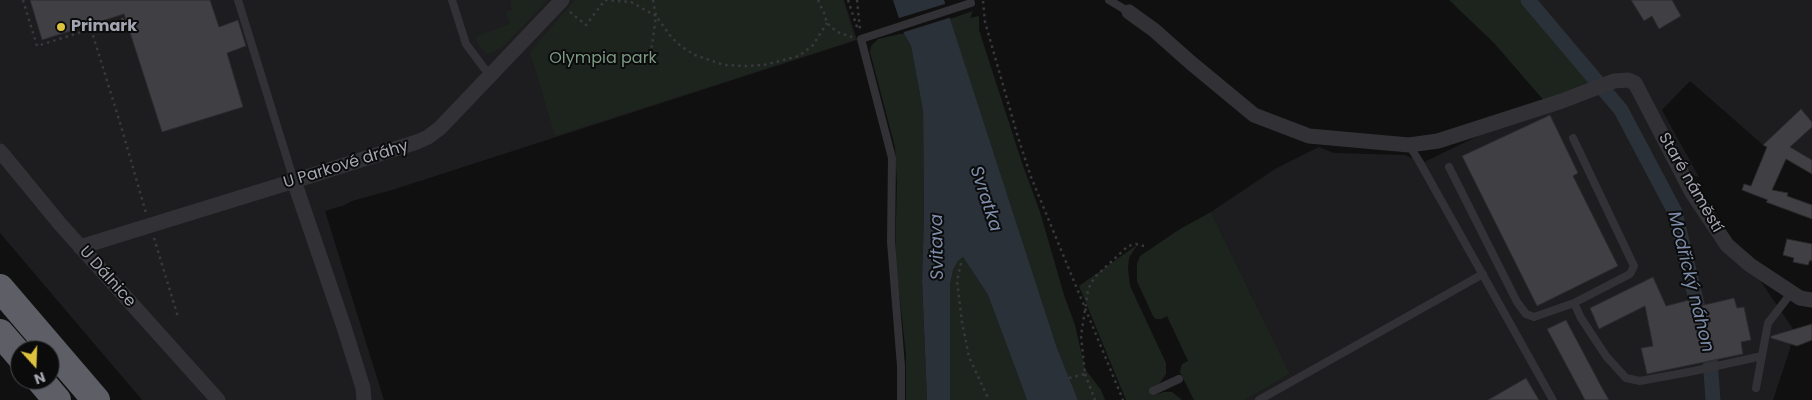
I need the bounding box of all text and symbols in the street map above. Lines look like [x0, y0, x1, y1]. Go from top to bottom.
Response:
place label: Primark [71, 17, 137, 37]
marker: Primark [55, 21, 67, 33]
park label: Olympia park [549, 49, 657, 69]
street label: Staré náměstí [1654, 130, 1726, 236]
street label: U Parkové dráhy [281, 137, 411, 193]
water label: Svratka [964, 164, 1006, 234]
water label: Modřický náhon [1662, 209, 1718, 355]
water label: Svitava [927, 214, 949, 280]
street label: U Dálnice [75, 243, 139, 311]
north arrow [10, 340, 60, 390]
text: N [31, 367, 48, 389]

